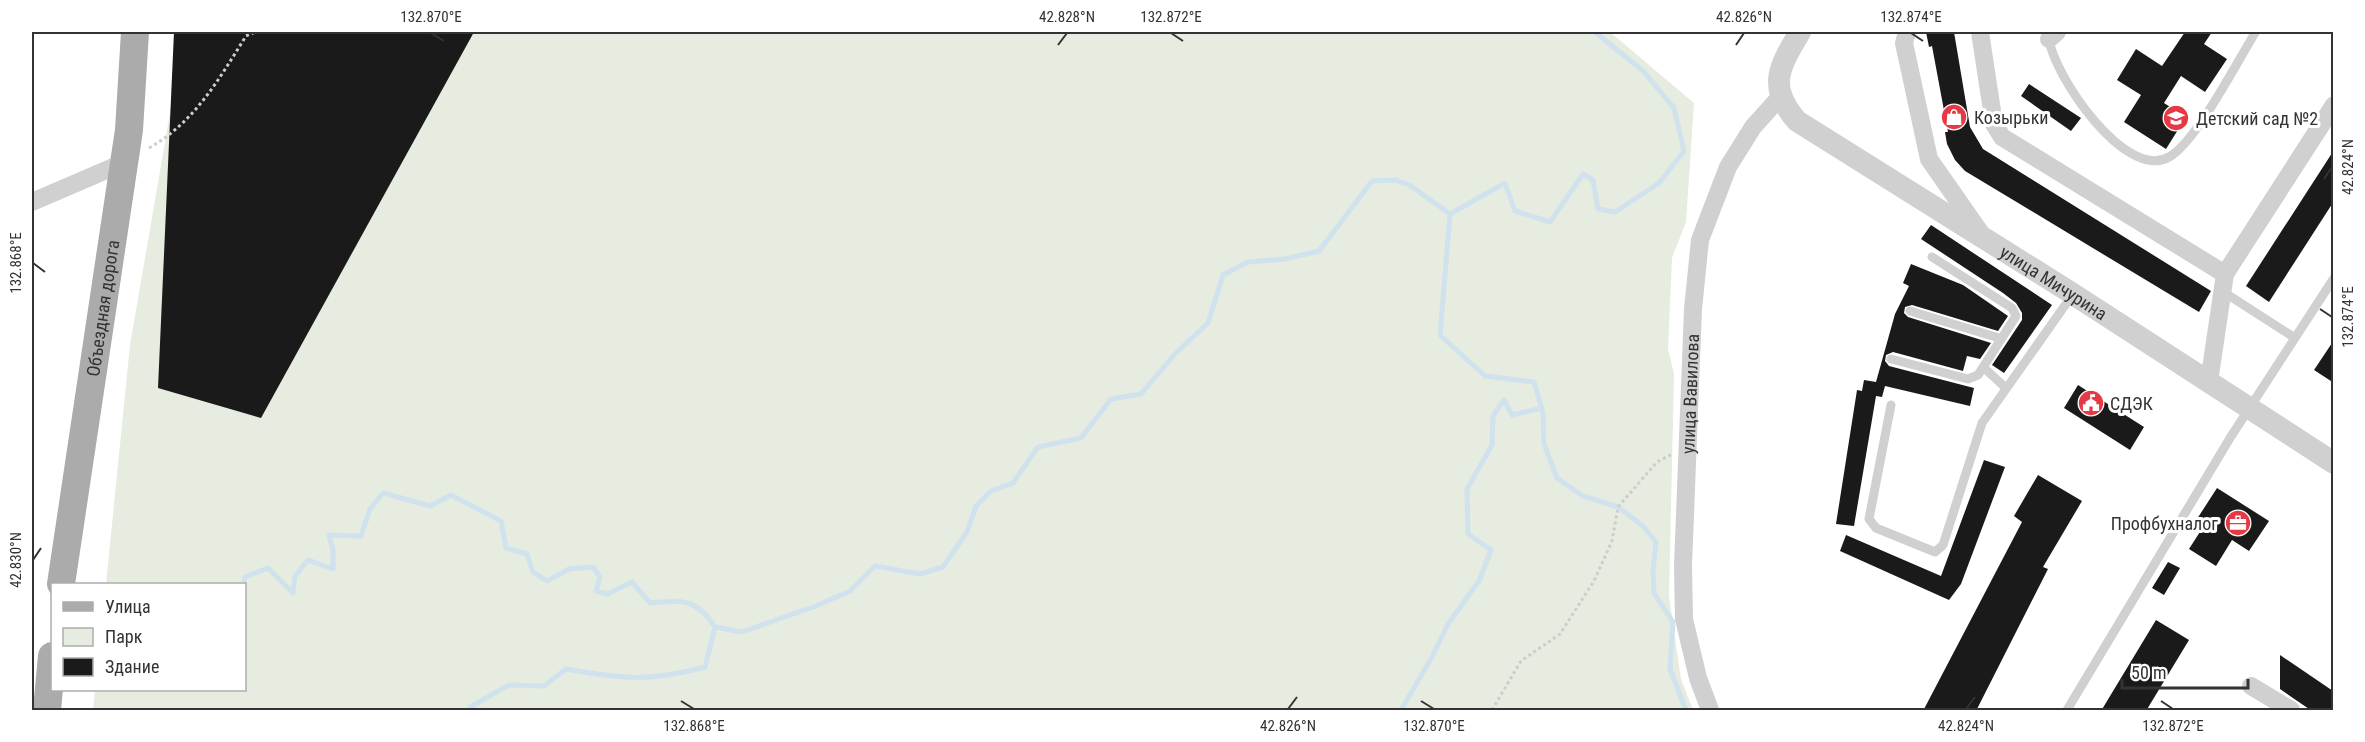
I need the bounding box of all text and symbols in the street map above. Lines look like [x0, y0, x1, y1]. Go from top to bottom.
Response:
text: 132.870°E [400, 8, 462, 26]
text: 42.828°N [1039, 8, 1095, 26]
text: 132.872°E [1140, 8, 1202, 26]
text: 42.826°N [1716, 8, 1772, 26]
text: 132.874°E [1880, 8, 1942, 26]
shop icon: Козырьки [1939, 102, 1969, 132]
school or university icon: Детский сад №2 [2161, 103, 2191, 133]
place label: Козырьки [1974, 107, 2048, 128]
place label: Детский сад №2 [2196, 108, 2318, 129]
text: 42.824°N [2339, 139, 2357, 195]
text: 132.868°E [7, 232, 25, 294]
street label: Объездная дорога [82, 238, 123, 378]
street label: улица Мичурина [1996, 241, 2111, 324]
text: 132.874°E [2339, 286, 2357, 348]
street label: улица Вавилова [1677, 333, 1703, 454]
public building icon: СДЭК [2076, 388, 2106, 418]
place label: СДЭК [2110, 393, 2153, 414]
office icon: Профбухналог [2223, 508, 2253, 538]
place label: Профбухналог [2111, 513, 2218, 534]
text: 42.830°N [7, 532, 25, 588]
legend [51, 583, 246, 691]
text: Улица [105, 596, 151, 617]
text: Парк [105, 626, 143, 647]
scale bar [2122, 652, 2248, 690]
text: Здание [105, 656, 159, 677]
text: 50 m [2131, 662, 2166, 683]
text: 132.868°E [663, 717, 725, 735]
text: 42.826°N [1260, 717, 1316, 735]
text: 132.870°E [1403, 717, 1465, 735]
text: 42.824°N [1938, 717, 1994, 735]
text: 132.872°E [2142, 717, 2204, 735]

